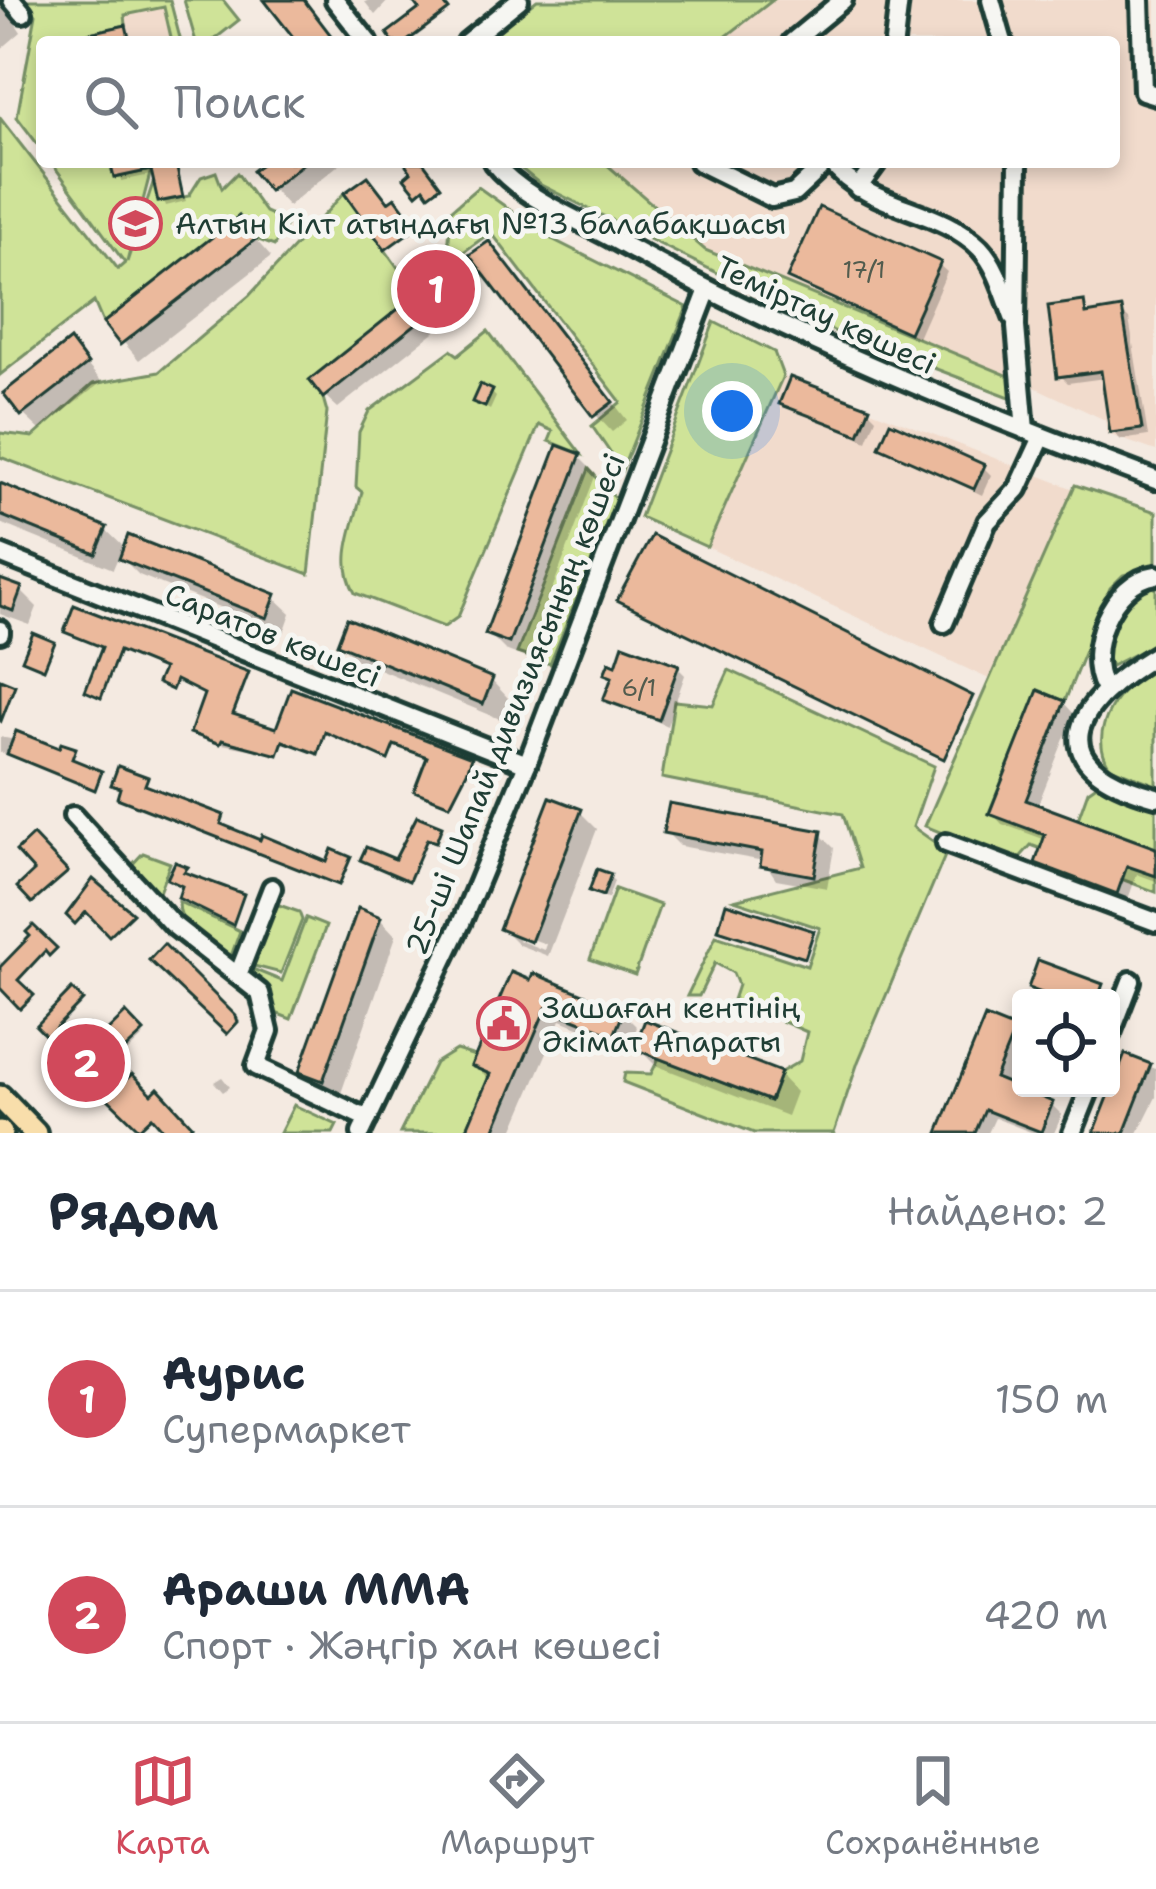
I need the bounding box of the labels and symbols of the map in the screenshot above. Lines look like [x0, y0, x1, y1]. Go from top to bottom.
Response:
school or university icon: Алтын Кілт атындағы №13 балабақшасы [108, 195, 164, 251]
place label: Алтын Кілт атындағы №13 балабақшасы [175, 203, 786, 244]
pin: 1 [397, 244, 475, 334]
street label: Теміртау көшесі [709, 246, 943, 384]
house number: 17/1 [843, 254, 885, 286]
your location [702, 381, 762, 441]
street label: 25-ші Шапай дивизиясының көшесі [395, 447, 635, 961]
street label: Саратов көшесі [159, 573, 387, 697]
house number: 6/1 [622, 672, 656, 704]
place label: Зашаған кентінің Әкімат Апараты [542, 987, 800, 1062]
public building icon: Зашаған кентінің Әкімат Апараты [475, 996, 531, 1052]
pin: 2 [47, 1018, 125, 1108]

